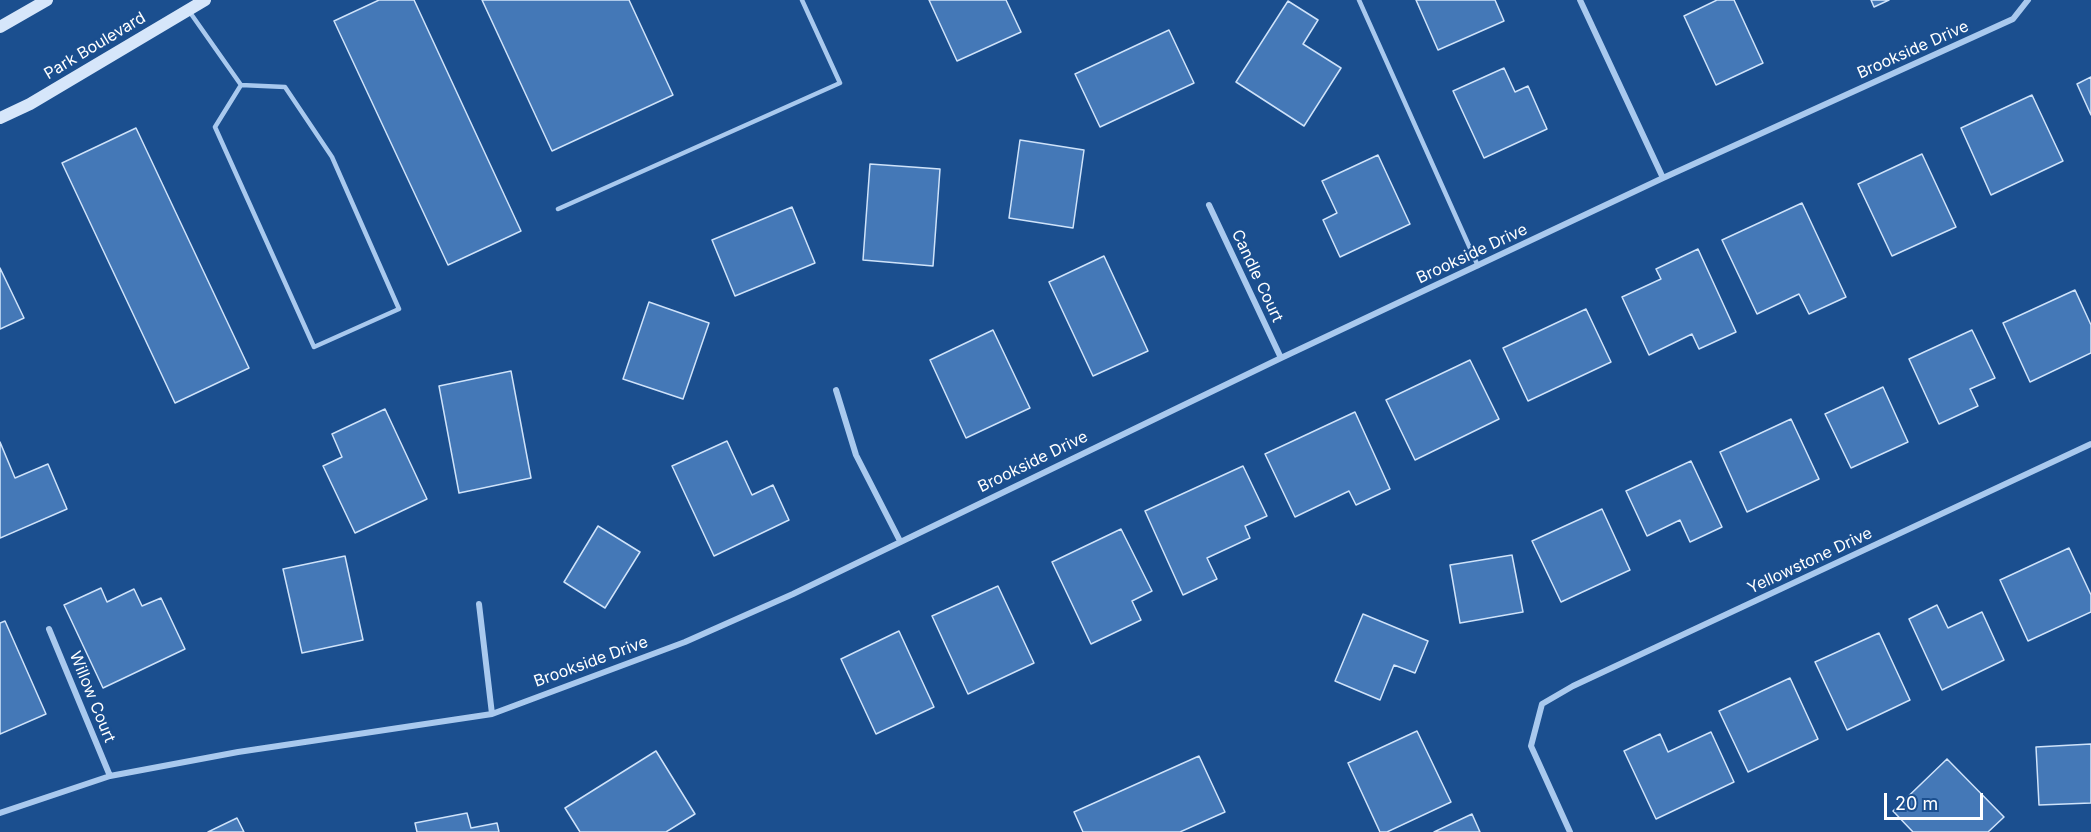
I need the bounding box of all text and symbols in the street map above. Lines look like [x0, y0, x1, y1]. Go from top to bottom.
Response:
street label: Park Boulevard [41, 8, 149, 84]
street label: Brookside Drive [1854, 17, 1972, 83]
street label: Brookside Drive [1414, 220, 1530, 288]
street label: Candle Court [1227, 227, 1287, 325]
street label: Brookside Drive [975, 427, 1091, 497]
street label: Yellowstone Drive [1745, 524, 1875, 598]
street label: Brookside Drive [531, 632, 651, 692]
street label: Willow Court [65, 649, 119, 745]
scale bar [1887, 781, 1986, 819]
text: 20 m [1895, 793, 1938, 814]

